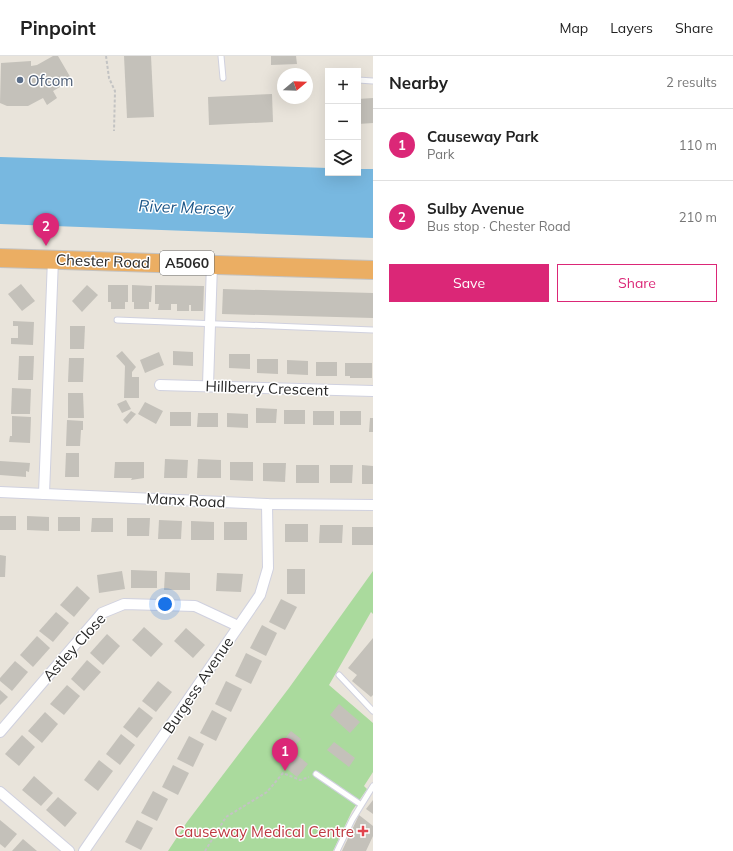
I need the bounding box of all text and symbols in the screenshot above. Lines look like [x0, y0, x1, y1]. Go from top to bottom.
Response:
text: Pinpoint [20, 16, 96, 40]
text: Map [559, 19, 588, 37]
text: Layers [610, 19, 653, 37]
text: Share [675, 19, 713, 37]
north arrow [277, 68, 313, 104]
map controls [325, 68, 361, 176]
button: + [325, 68, 361, 104]
place label: Ofcom [28, 71, 73, 90]
text: Nearby [389, 72, 448, 93]
text: 2 results [666, 74, 717, 90]
marker: Ofcom [15, 75, 25, 85]
button: − [325, 104, 361, 140]
text: Causeway Park [427, 127, 539, 146]
text: 1 [398, 137, 406, 153]
text: 110 m [679, 137, 717, 153]
button: layers [325, 140, 361, 176]
text: Park [427, 146, 454, 162]
water label: River Mersey [138, 195, 234, 219]
text: Sulby Avenue [427, 199, 524, 218]
text: 2 [398, 209, 406, 225]
text: 210 m [679, 209, 717, 225]
pin: 2 [33, 213, 59, 246]
text: Bus stop · Chester Road [427, 218, 571, 234]
street label: Chester Road [56, 250, 150, 272]
road number: A5060 [160, 251, 214, 275]
button: Save [389, 264, 549, 302]
button: Share [557, 264, 717, 302]
street label: Hillberry Crescent [205, 376, 329, 400]
street label: Manx Road [146, 488, 226, 512]
your location [155, 594, 175, 614]
street label: Astley Close [38, 609, 110, 685]
street label: Burgess Avenue [159, 633, 237, 737]
pin: 1 [272, 738, 298, 771]
place label: Causeway Medical Centre [174, 822, 354, 841]
marker: Causeway Medical Centre [357, 825, 369, 837]

